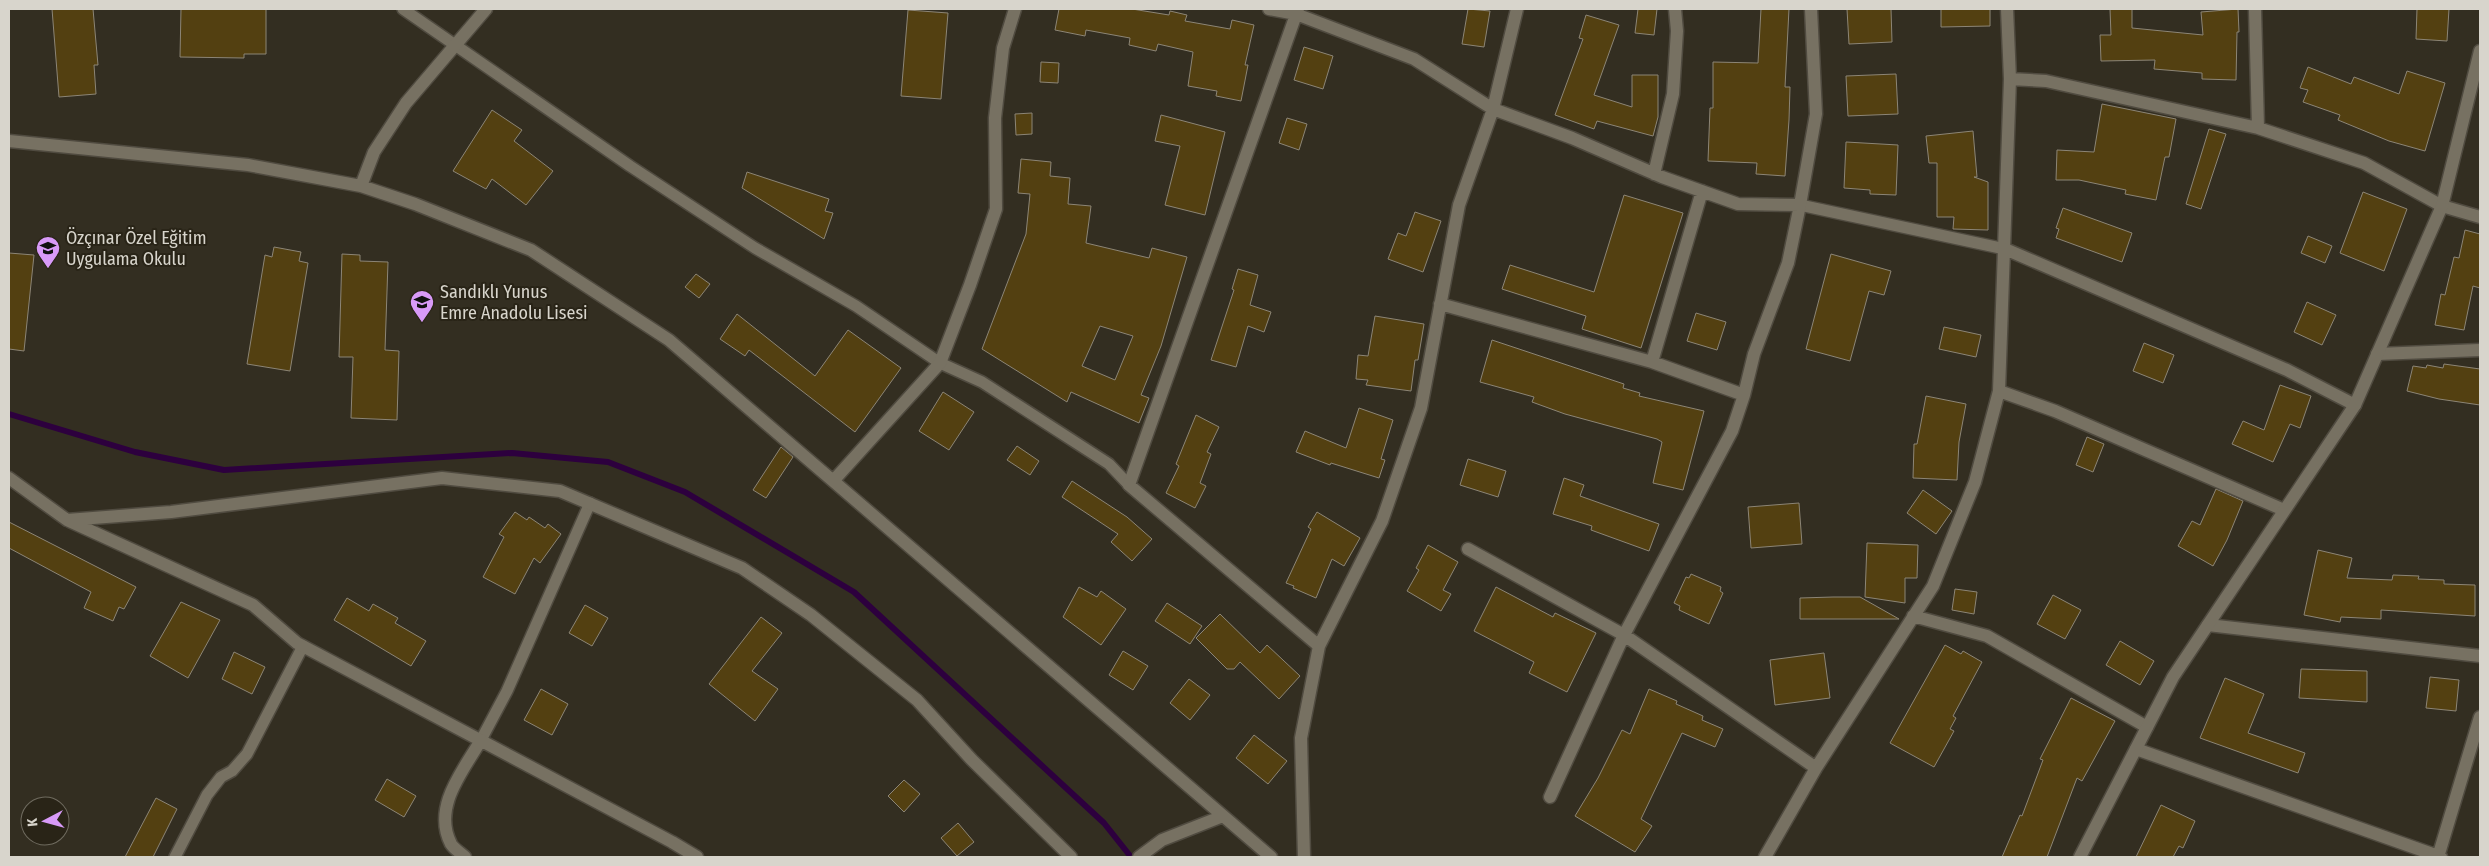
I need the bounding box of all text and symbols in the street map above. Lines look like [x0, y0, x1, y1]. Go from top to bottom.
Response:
place label: Özçınar Özel Eğitim Uygulama Okulu [66, 227, 207, 270]
school or university icon: Özçınar Özel Eğitim Uygulama Okulu [35, 235, 61, 269]
place label: Sandıklı Yunus Emre Anadolu Lisesi [440, 281, 588, 324]
school or university icon: Sandıklı Yunus Emre Anadolu Lisesi [409, 289, 435, 323]
north arrow [20, 796, 70, 846]
text: K [24, 817, 41, 827]

